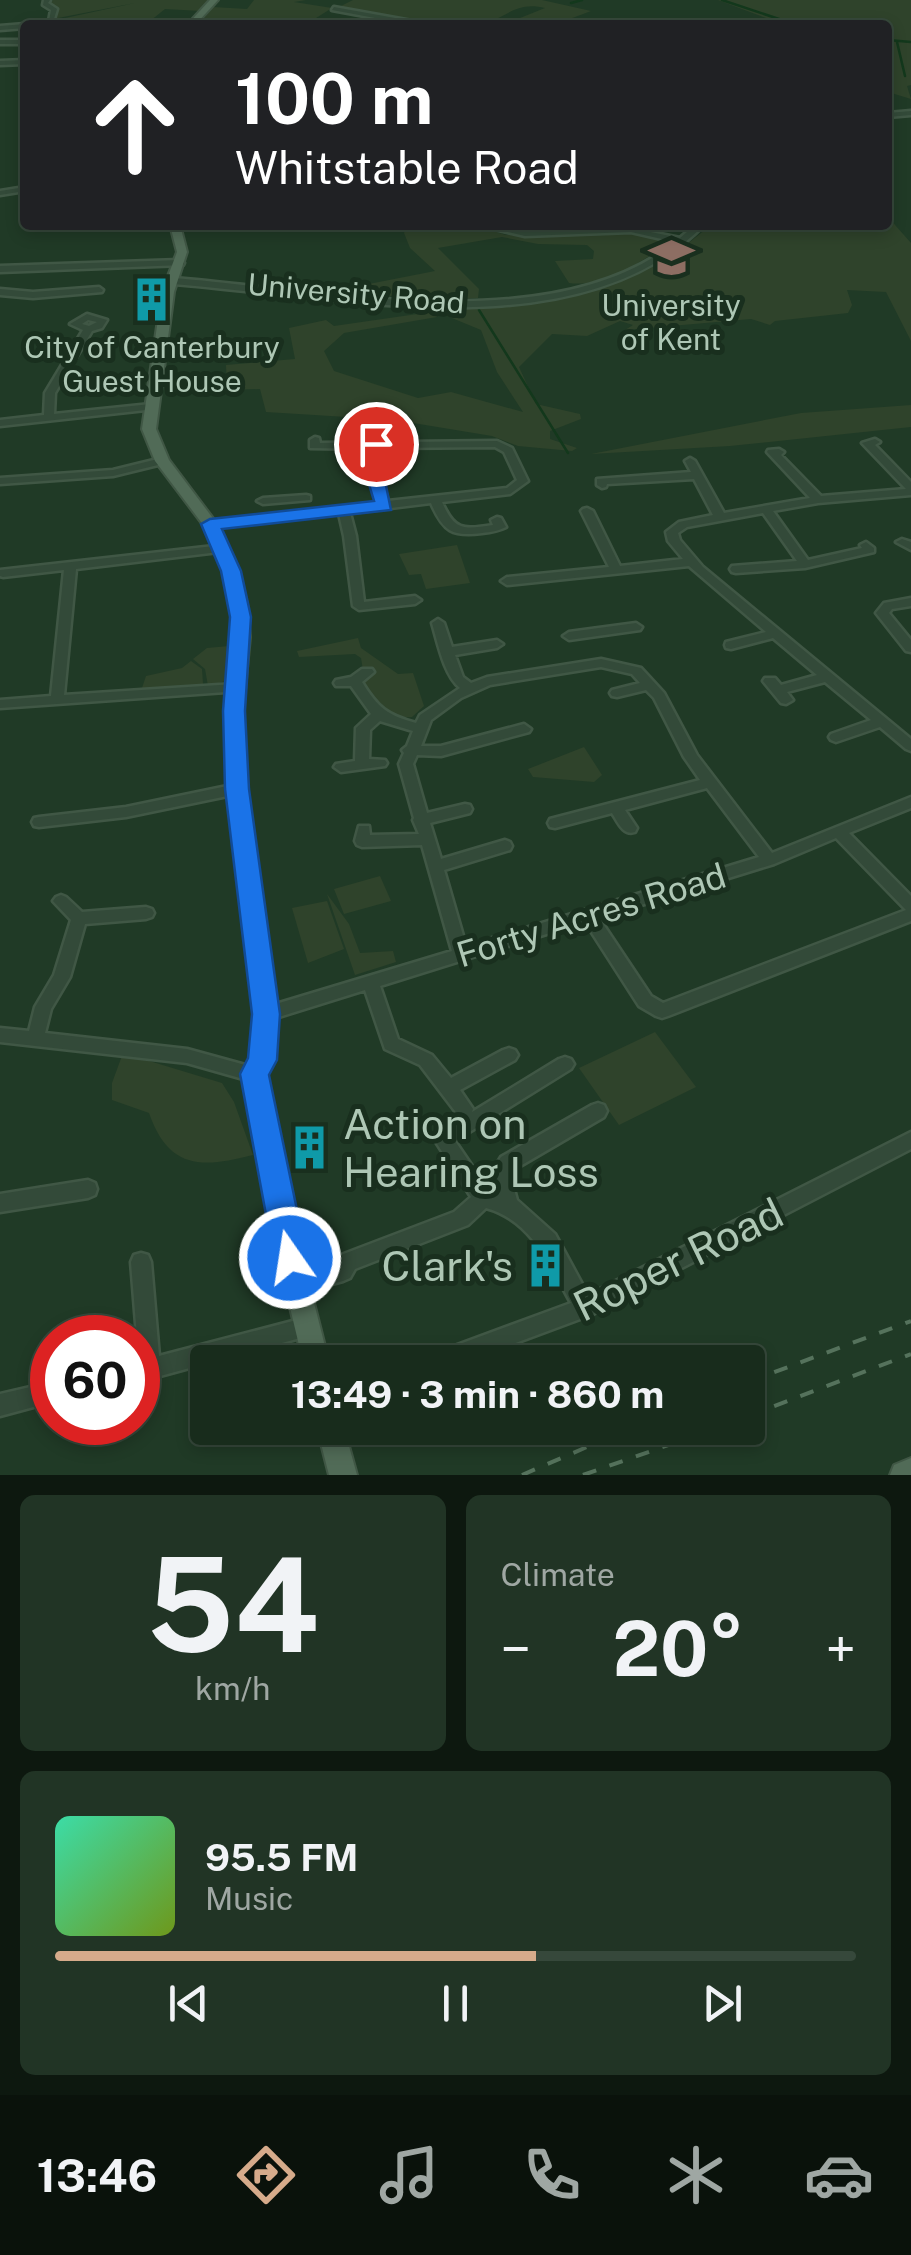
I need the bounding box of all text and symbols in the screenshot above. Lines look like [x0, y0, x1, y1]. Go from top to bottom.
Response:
text: 100 m [235, 57, 433, 140]
icon: ahead [70, 60, 200, 190]
text: Whitstable Road [235, 141, 579, 194]
school or university icon: University of Kent [647, 234, 695, 282]
street label: University Road [246, 266, 466, 320]
building icon: City of Canterbury Guest House [128, 276, 176, 324]
place label: University of Kent [601, 287, 741, 357]
place label: City of Canterbury Guest House [24, 329, 280, 399]
pin [334, 402, 419, 487]
icon: arrive [349, 417, 404, 472]
street label: Forty Acres Road [451, 855, 731, 975]
place label: Action on Hearing Loss [343, 1099, 599, 1196]
building icon: Action on Hearing Loss [286, 1123, 334, 1171]
street label: Roper Road [566, 1187, 790, 1331]
position arrow [238, 1206, 342, 1310]
place label: Clark's [382, 1241, 513, 1290]
building icon: Clark's [522, 1241, 570, 1289]
speed limit sign: 60 [30, 1315, 160, 1445]
text: 13:49 · 3 min · 860 m [291, 1372, 664, 1417]
text: 54 [146, 1529, 319, 1681]
text: Climate [501, 1556, 615, 1593]
text: 20° [612, 1605, 744, 1693]
text: − [501, 1617, 531, 1681]
text: + [825, 1617, 856, 1681]
text: km/h [195, 1670, 270, 1707]
text: 95.5 FM [205, 1835, 358, 1880]
text: Music [205, 1880, 293, 1917]
icon: previous [161, 1976, 216, 2031]
icon: pause [428, 1976, 483, 2031]
icon: next [695, 1976, 750, 2031]
icon: directions [231, 2140, 301, 2210]
icon: music [374, 2140, 444, 2210]
icon: phone [517, 2140, 587, 2210]
icon: climate [661, 2140, 731, 2210]
icon: car [804, 2140, 874, 2210]
text: 13:46 [37, 2149, 157, 2202]

